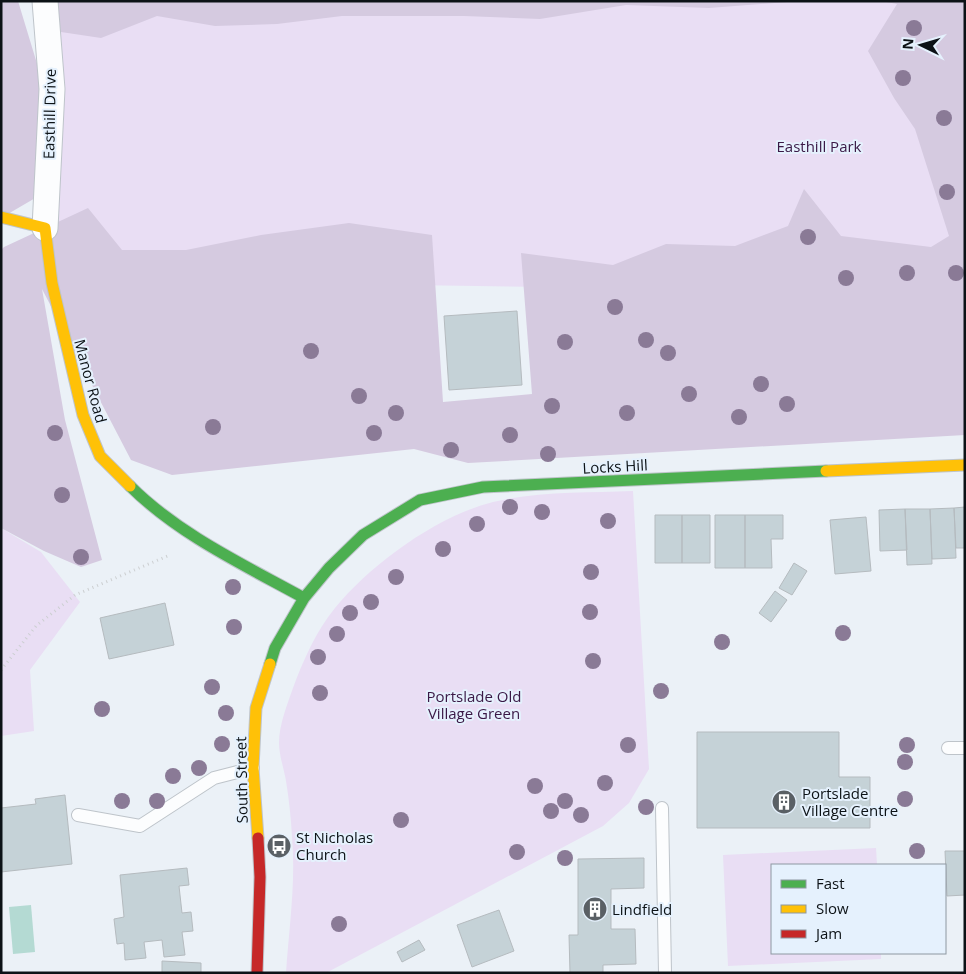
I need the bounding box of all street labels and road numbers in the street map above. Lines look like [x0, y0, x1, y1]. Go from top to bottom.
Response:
street label: Easthill Drive [38, 69, 60, 159]
street label: Manor Road [70, 337, 112, 425]
street label: Locks Hill [582, 454, 648, 478]
street label: South Street [230, 736, 252, 824]

